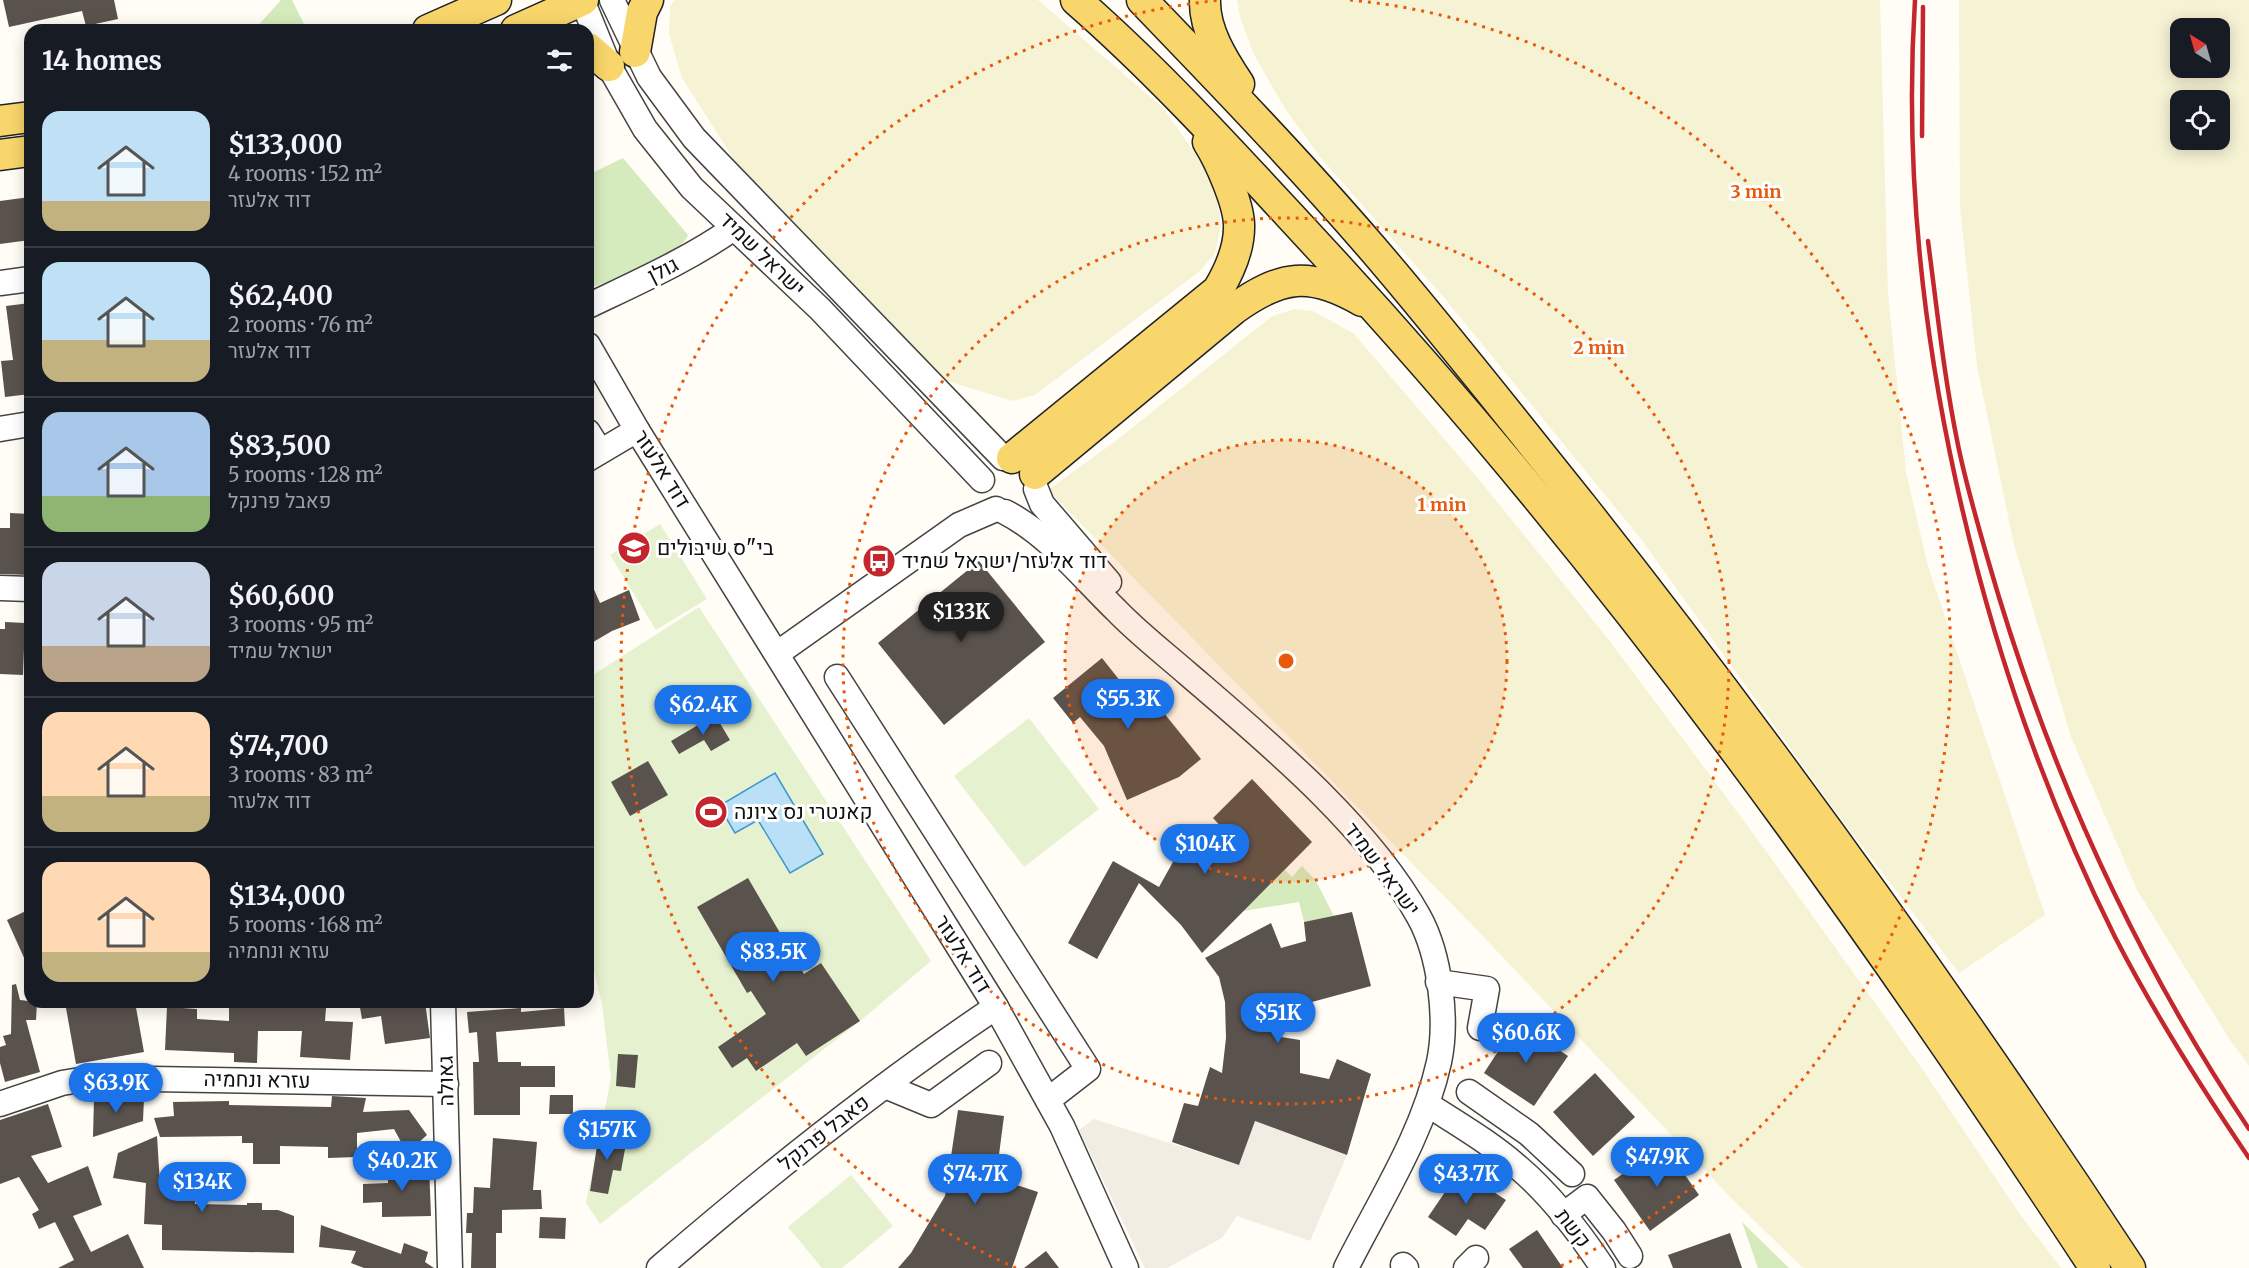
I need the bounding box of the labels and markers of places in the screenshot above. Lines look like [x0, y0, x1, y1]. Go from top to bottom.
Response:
school or university icon: בי"ס שיבולים [616, 530, 652, 566]
place label: בי"ס שיבולים [657, 534, 774, 561]
bus stop icon: דוד אלעזר/ישראל שמיד [861, 543, 897, 579]
place label: דוד אלעזר/ישראל שמיד [902, 547, 1107, 574]
pin: $133K [919, 592, 1003, 643]
centre of rings [1276, 651, 1296, 671]
pin: $55.3K [1079, 679, 1177, 730]
pin: $62.4K [654, 685, 752, 736]
sports icon: קאנטרי נס ציונה [693, 794, 729, 830]
place label: קאנטרי נס ציונה [734, 798, 873, 825]
pin: $104K [1163, 824, 1247, 875]
pin: $83.5K [724, 932, 822, 983]
pin: $51K [1242, 993, 1314, 1044]
pin: $60.6K [1477, 1013, 1575, 1064]
pin: $63.9K [67, 1063, 165, 1114]
pin: $157K [565, 1110, 649, 1161]
pin: $47.9K [1608, 1137, 1706, 1188]
pin: $40.2K [353, 1141, 451, 1192]
pin: $74.7K [926, 1154, 1024, 1205]
pin: $43.7K [1417, 1154, 1515, 1205]
pin: $134K [160, 1162, 244, 1213]

